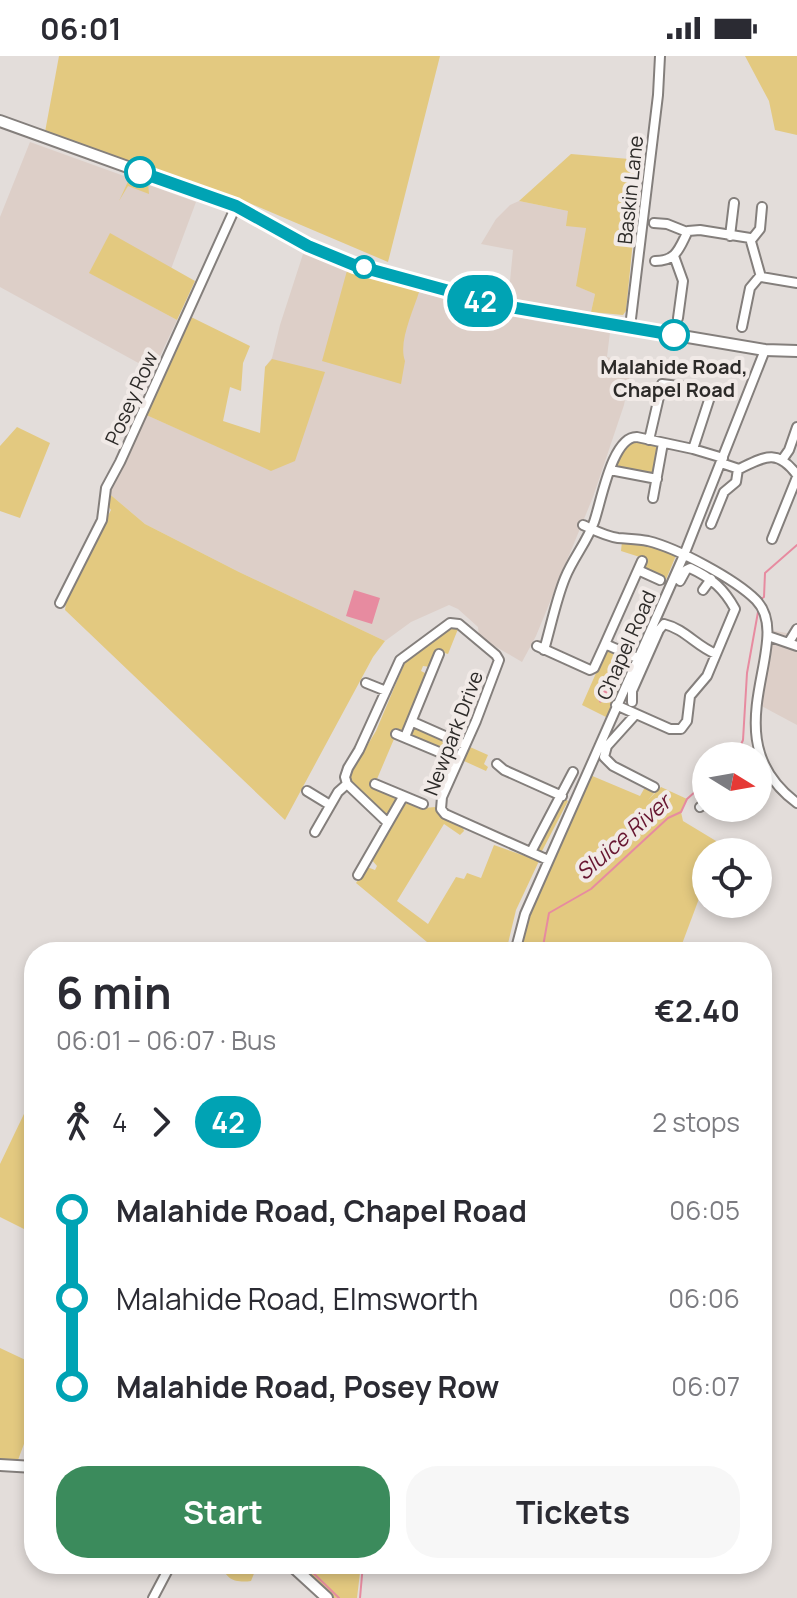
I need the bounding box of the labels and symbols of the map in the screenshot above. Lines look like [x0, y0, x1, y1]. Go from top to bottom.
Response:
street label: Baskin Lane [611, 134, 649, 246]
unlabelled marker [125, 157, 155, 187]
unlabelled marker [353, 256, 375, 278]
line badge: 42 [444, 275, 516, 327]
marker: Malahide Road, Chapel Road [659, 320, 689, 350]
street label: Posey Row [98, 347, 164, 449]
place label: Malahide Road, Chapel Road [600, 353, 748, 403]
street label: Chapel Road [590, 586, 662, 704]
street label: Newpark Drive [417, 667, 489, 799]
north arrow [692, 742, 772, 822]
water label: Sluice River [569, 785, 679, 887]

